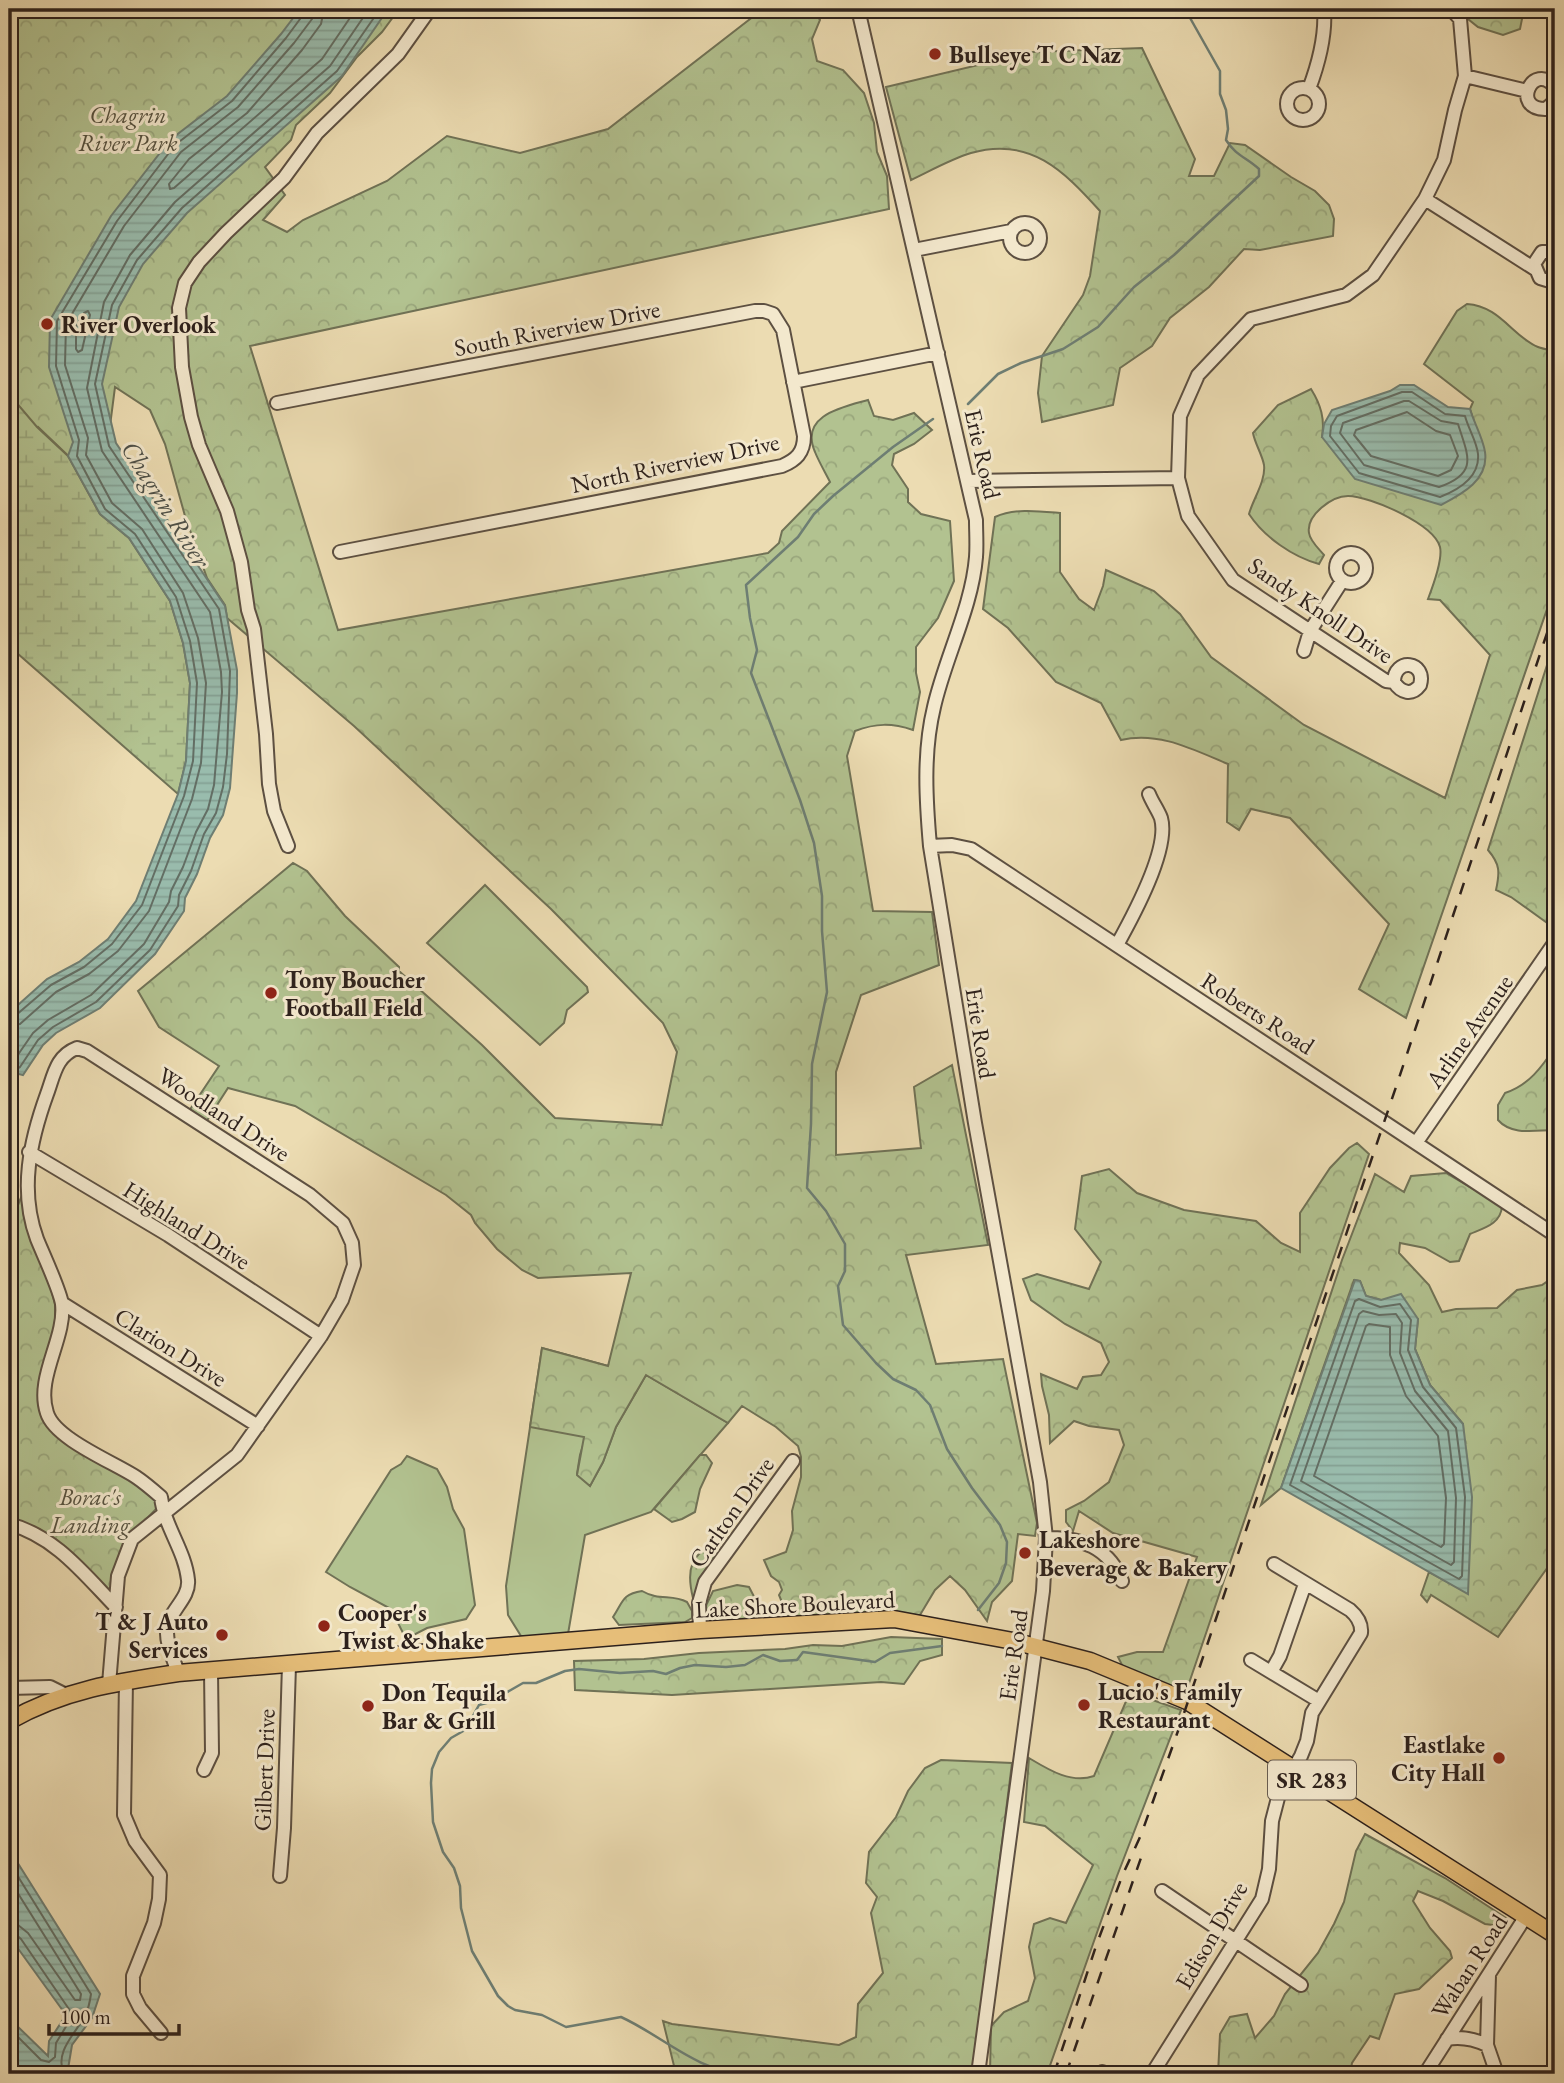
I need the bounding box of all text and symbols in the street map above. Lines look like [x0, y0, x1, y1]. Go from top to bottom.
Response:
place label: Bullseye T C Naz [949, 39, 1122, 71]
marker: Bullseye T C Naz [927, 46, 943, 62]
park label: Chagrin River Park [78, 99, 178, 158]
street label: South Riverview Drive [452, 293, 662, 363]
place label: River Overlook [61, 309, 217, 340]
marker: River Overlook [39, 316, 55, 332]
street label: Erie Road [958, 406, 1009, 503]
street label: North Riverview Drive [568, 426, 782, 500]
water label: Chagrin River [114, 434, 219, 575]
street label: Sandy Knoll Drive [1242, 550, 1400, 670]
place label: Tony Boucher Football Field [285, 964, 425, 1023]
street label: Roberts Road [1195, 965, 1321, 1062]
street label: Arline Avenue [1418, 968, 1520, 1095]
marker: Tony Boucher Football Field [263, 985, 279, 1001]
street label: Erie Road [959, 985, 1004, 1082]
street label: Woodland Drive [152, 1060, 296, 1168]
street label: Highland Drive [118, 1174, 256, 1276]
street label: Clarion Drive [109, 1300, 233, 1394]
street label: Carlton Drive [681, 1450, 781, 1574]
park label: Borac's Landing [49, 1481, 131, 1540]
place label: Lakeshore Beverage & Bakery [1039, 1524, 1228, 1584]
marker: Lakeshore Beverage & Bakery [1017, 1545, 1033, 1561]
street label: Lake Shore Boulevard [694, 1583, 897, 1625]
place label: Cooper's Twist & Shake [338, 1597, 484, 1656]
place label: T & J Auto Services [95, 1606, 208, 1665]
street label: Erie Road [991, 1607, 1035, 1703]
marker: Cooper's Twist & Shake [316, 1618, 332, 1634]
marker: T & J Auto Services [214, 1627, 230, 1643]
place label: Lucio's Family Restaurant [1098, 1676, 1242, 1735]
place label: Don Tequila Bar & Grill [382, 1677, 507, 1736]
marker: Lucio's Family Restaurant [1076, 1697, 1092, 1713]
marker: Don Tequila Bar & Grill [360, 1698, 376, 1714]
street label: Gilbert Drive [246, 1708, 282, 1832]
place label: Eastlake City Hall [1391, 1729, 1485, 1789]
marker: Eastlake City Hall [1491, 1750, 1507, 1766]
road number: SR 283 [1268, 1760, 1356, 1800]
street label: Edison Drive [1168, 1876, 1254, 1994]
street label: Waban Road [1424, 1907, 1515, 2024]
scale bar [49, 1992, 178, 2036]
text: 100 m [60, 2003, 111, 2030]

